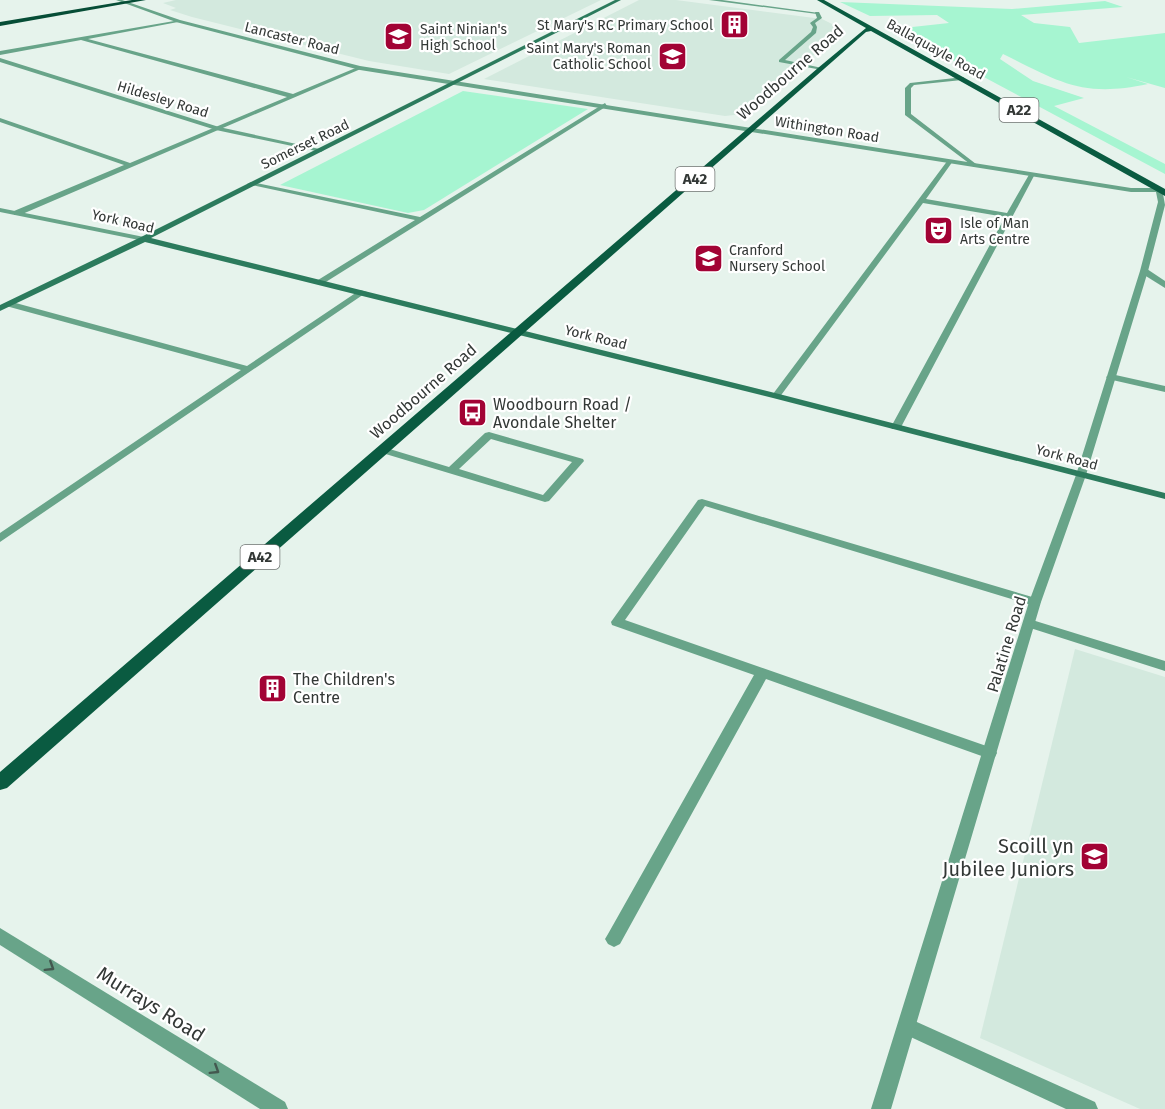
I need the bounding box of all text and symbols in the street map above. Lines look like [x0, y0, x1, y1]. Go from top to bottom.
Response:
building icon: St Mary's RC Primary School [718, 9, 750, 41]
street label: Ballaquayle Road [883, 15, 988, 84]
place label: St Mary's RC Primary School [537, 17, 713, 34]
street label: Lancaster Road [243, 18, 341, 58]
school or university icon: Saint Ninian's High School [383, 21, 415, 53]
place label: Saint Ninian's High School [420, 21, 507, 54]
street label: Woodbourne Road [733, 21, 847, 124]
place label: Saint Mary's Roman Catholic School [527, 40, 651, 73]
school or university icon: Saint Mary's Roman Catholic School [656, 40, 688, 72]
street label: Hildesley Road [115, 78, 211, 121]
road number: A22 [1000, 98, 1038, 122]
street label: Withington Road [774, 113, 880, 146]
street label: Somerset Road [258, 116, 352, 173]
road number: A42 [676, 167, 714, 191]
street label: York Road [90, 206, 156, 237]
theatre icon: Isle of Man Arts Centre [923, 215, 955, 247]
place label: Isle of Man Arts Centre [960, 215, 1030, 248]
school or university icon: Cranford Nursery School [692, 242, 724, 274]
place label: Cranford Nursery School [729, 242, 825, 275]
street label: York Road [563, 322, 629, 353]
street label: Woodbourne Road [366, 340, 480, 443]
place label: Woodbourn Road / Avondale Shelter [493, 395, 632, 432]
bus stop icon: Woodbourn Road / Avondale Shelter [456, 397, 488, 429]
street label: York Road [1034, 441, 1100, 474]
road number: A42 [240, 545, 280, 569]
street label: Palatine Road [983, 594, 1030, 695]
place label: The Children's Centre [293, 670, 395, 707]
building icon: The Children's Centre [256, 672, 288, 704]
place label: Scoill yn Jubilee Juniors [942, 834, 1074, 881]
school or university icon: Scoill yn Jubilee Juniors [1079, 841, 1111, 873]
one-way arrow [43, 960, 54, 971]
street label: Murrays Road [92, 961, 210, 1047]
one-way arrow [209, 1063, 219, 1075]

